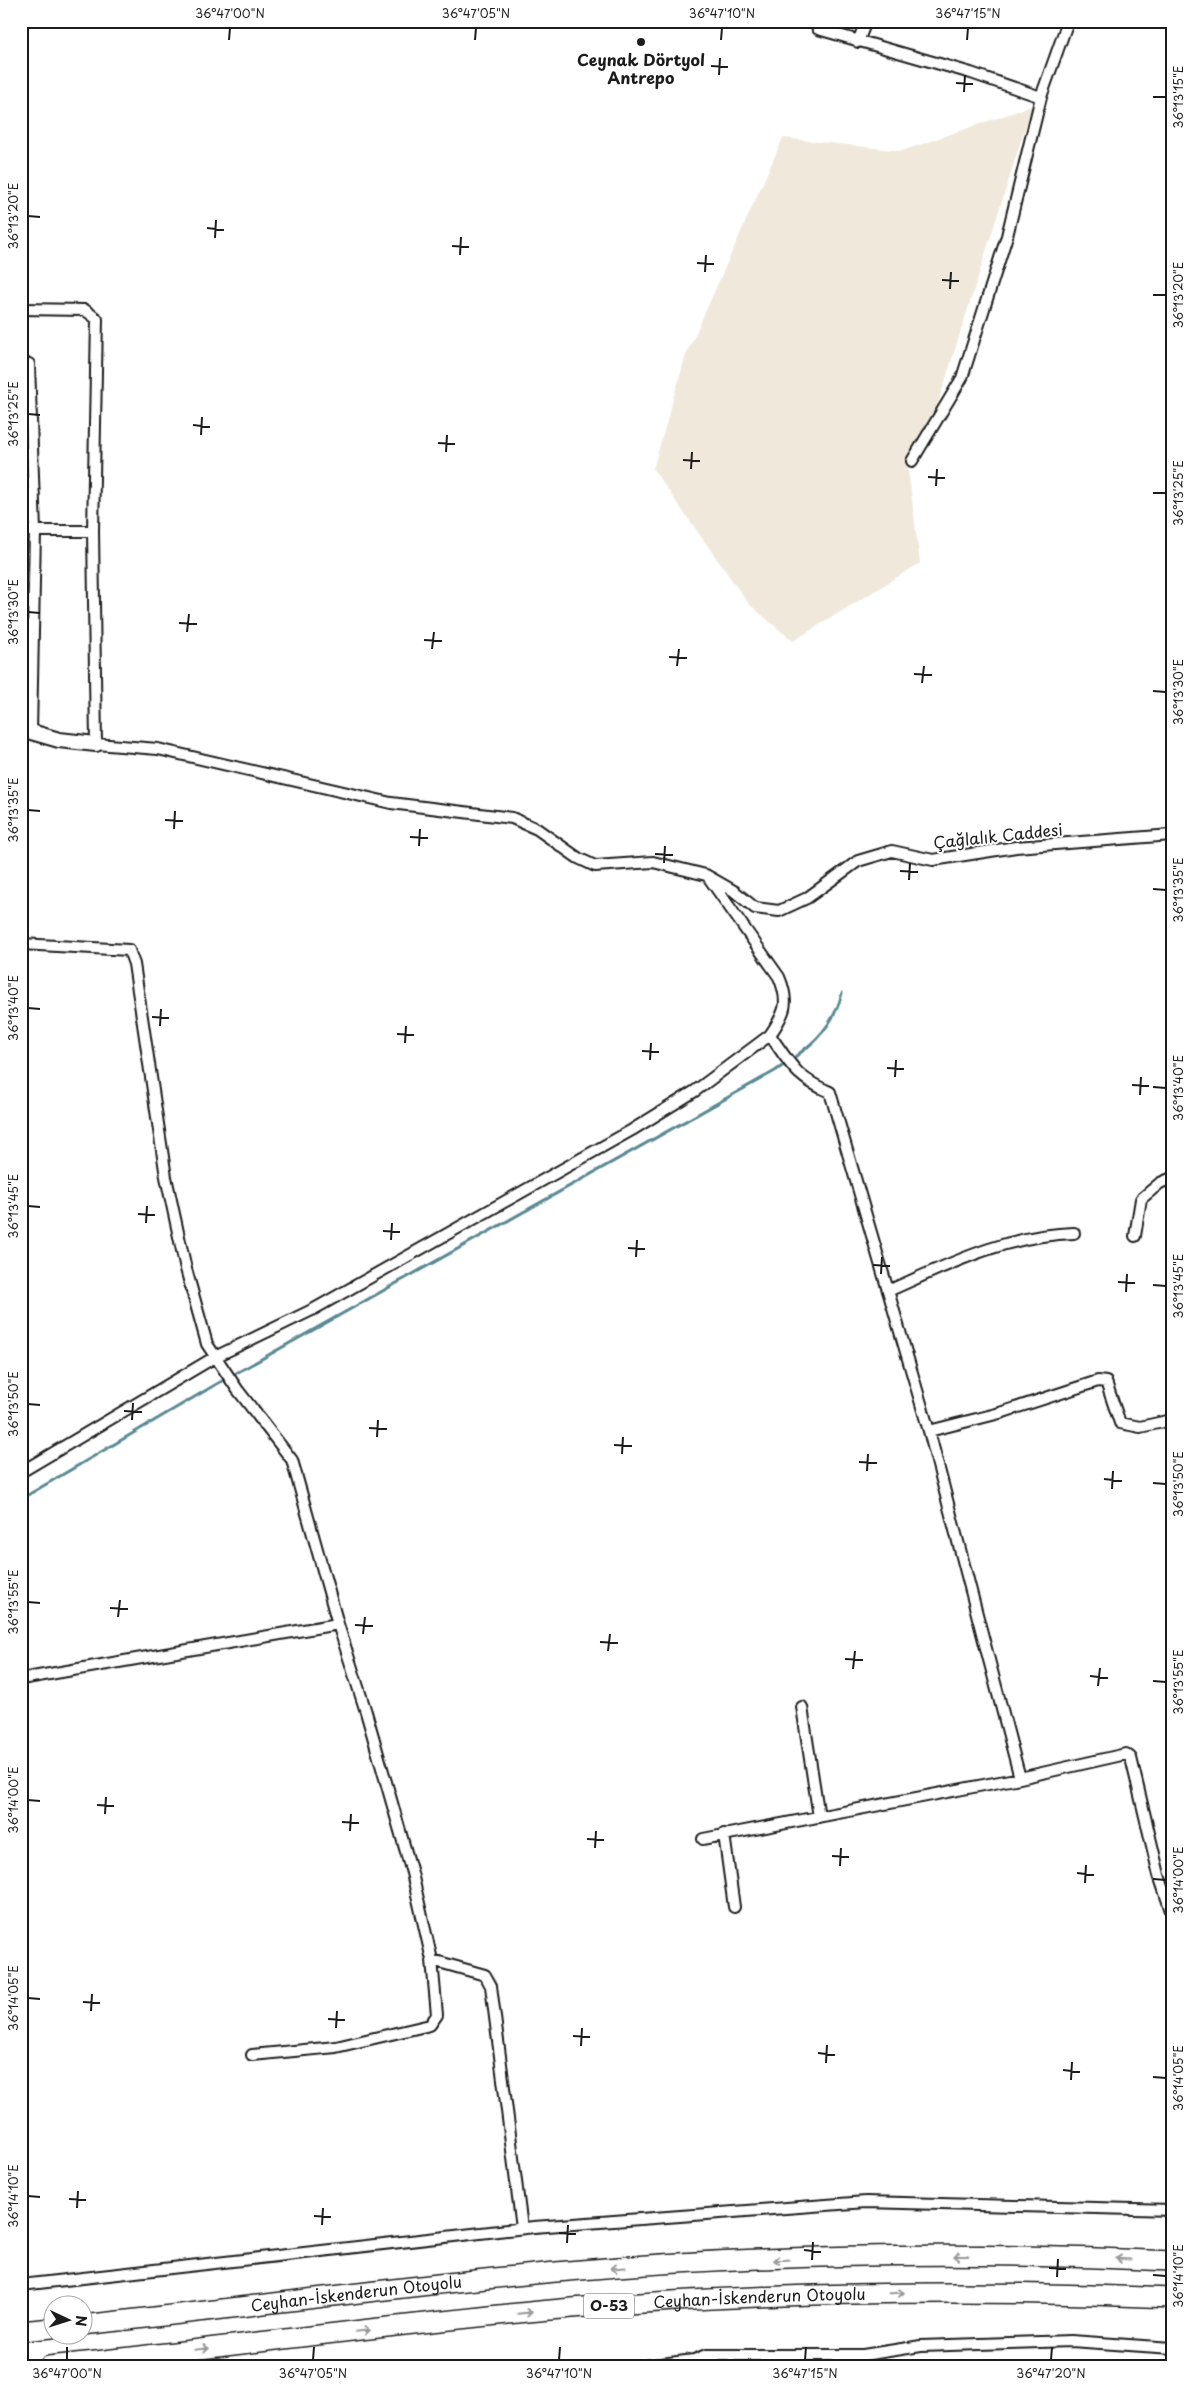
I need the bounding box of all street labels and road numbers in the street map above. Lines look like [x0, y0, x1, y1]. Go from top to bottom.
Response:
street label: Çağlalık Caddesi [932, 816, 1064, 854]
street label: Ceyhan-İskenderun Otoyolu [249, 2268, 463, 2317]
street label: Ceyhan-İskenderun Otoyolu [653, 2281, 866, 2313]
road number: O-53 [584, 2294, 634, 2318]

